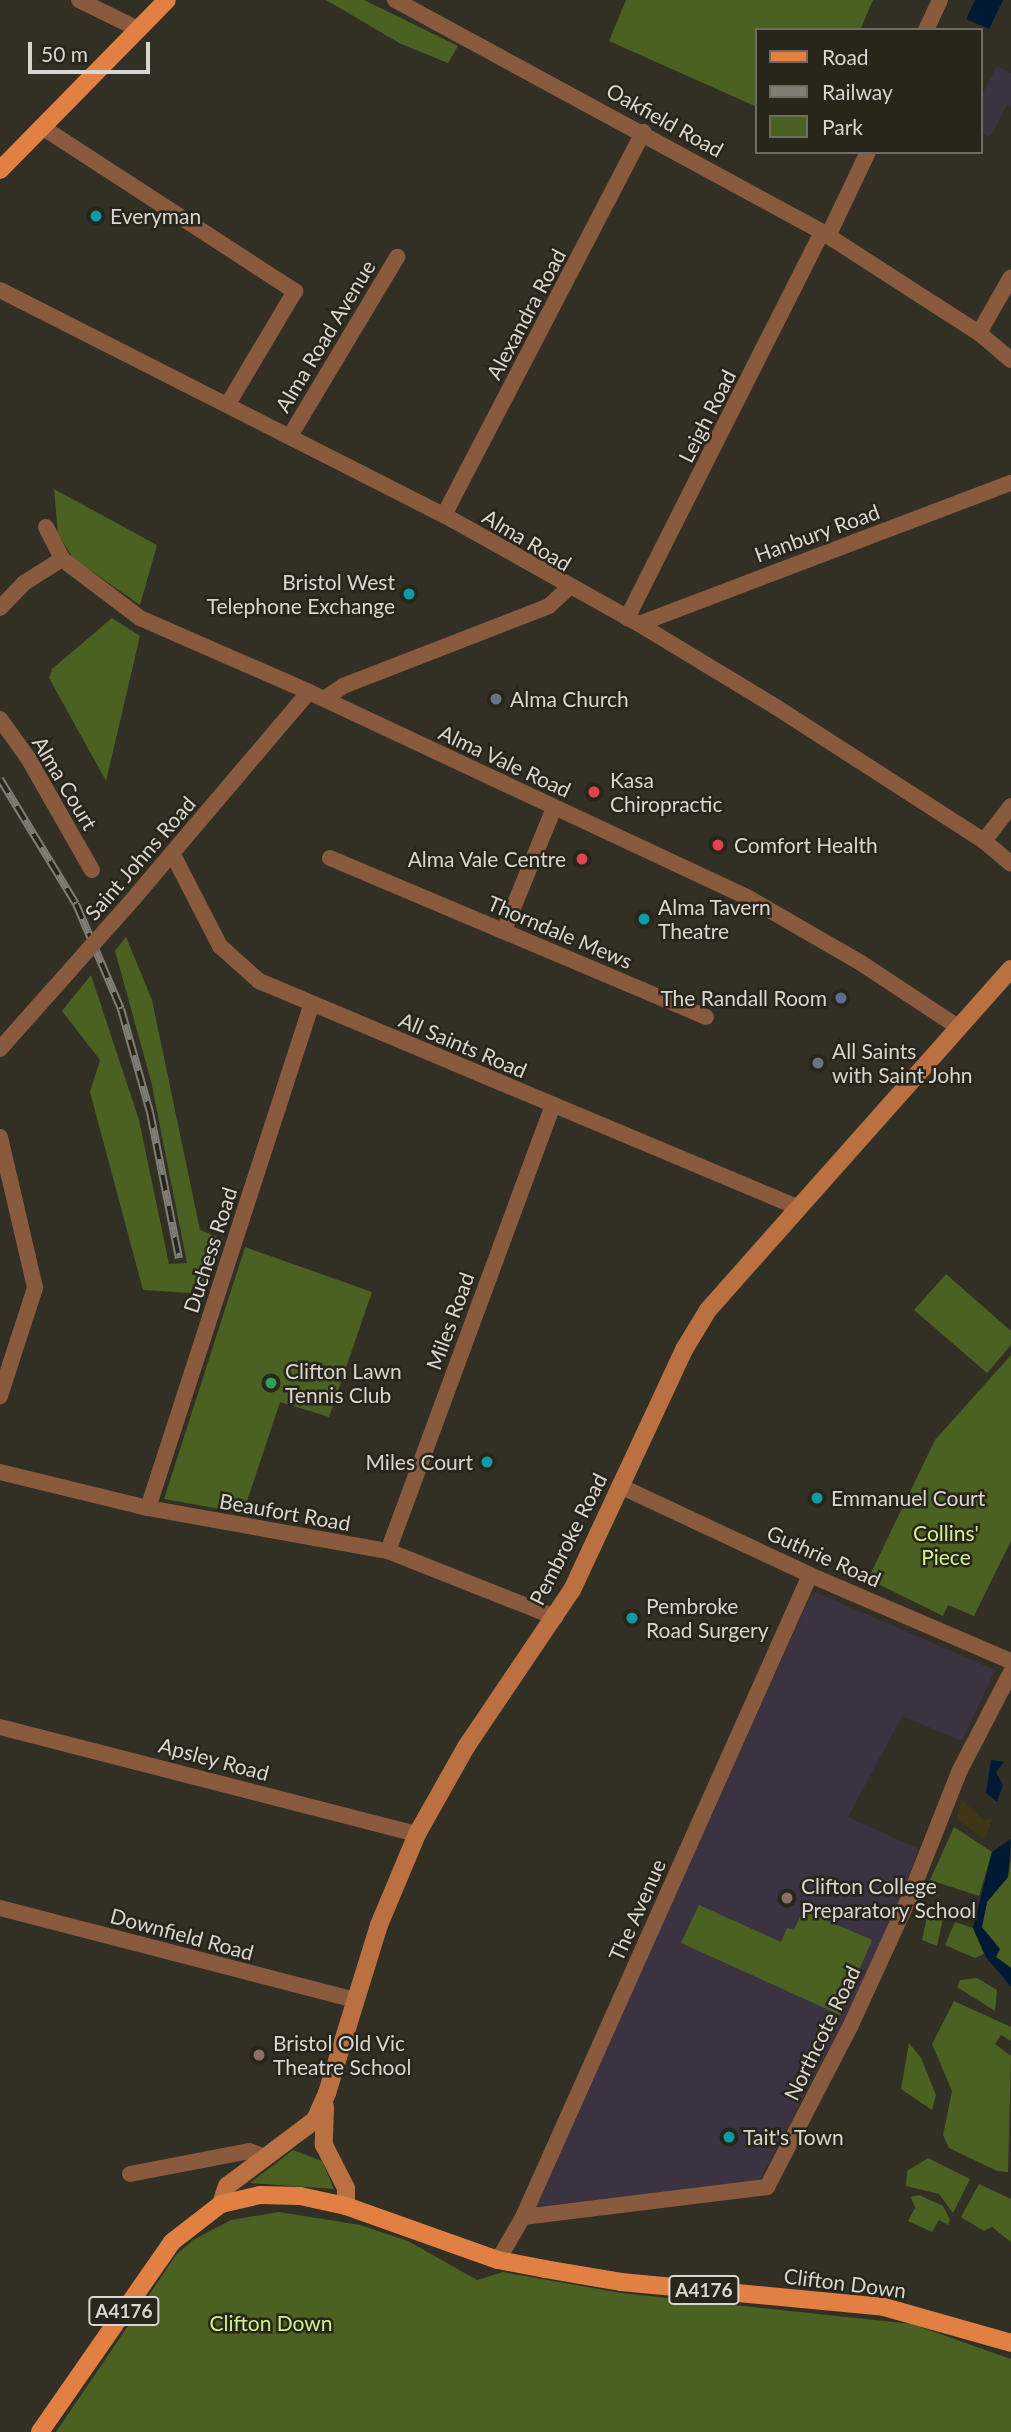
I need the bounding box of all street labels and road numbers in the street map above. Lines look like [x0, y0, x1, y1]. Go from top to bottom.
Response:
street label: Oakfield Road [602, 78, 728, 162]
street label: Alexandra Road [481, 244, 571, 384]
street label: Alma Road Avenue [269, 255, 381, 417]
street label: Leigh Road [673, 365, 741, 467]
street label: Hanbury Road [751, 499, 883, 567]
street label: Alma Road [478, 504, 576, 576]
street label: Alma Vale Road [435, 719, 575, 803]
street label: Alma Court [27, 732, 103, 834]
street label: Saint Johns Road [79, 791, 201, 925]
street label: Thorndale Mews [484, 890, 636, 974]
street label: All Saints Road [395, 1007, 531, 1083]
street label: Duchess Road [178, 1184, 242, 1316]
street label: Miles Road [421, 1269, 479, 1373]
street label: Pembroke Road [524, 1469, 612, 1609]
street label: Beaufort Road [217, 1488, 353, 1536]
street label: Guthrie Road [763, 1520, 885, 1592]
street label: Apsley Road [156, 1732, 272, 1786]
street label: The Avenue [603, 1855, 671, 1965]
street label: Downfield Road [108, 1903, 256, 1965]
street label: Northcote Road [779, 1962, 865, 2104]
street label: Clifton Down [782, 2263, 908, 2303]
road number: A4176 [667, 2274, 741, 2306]
road number: A4176 [87, 2296, 161, 2326]

